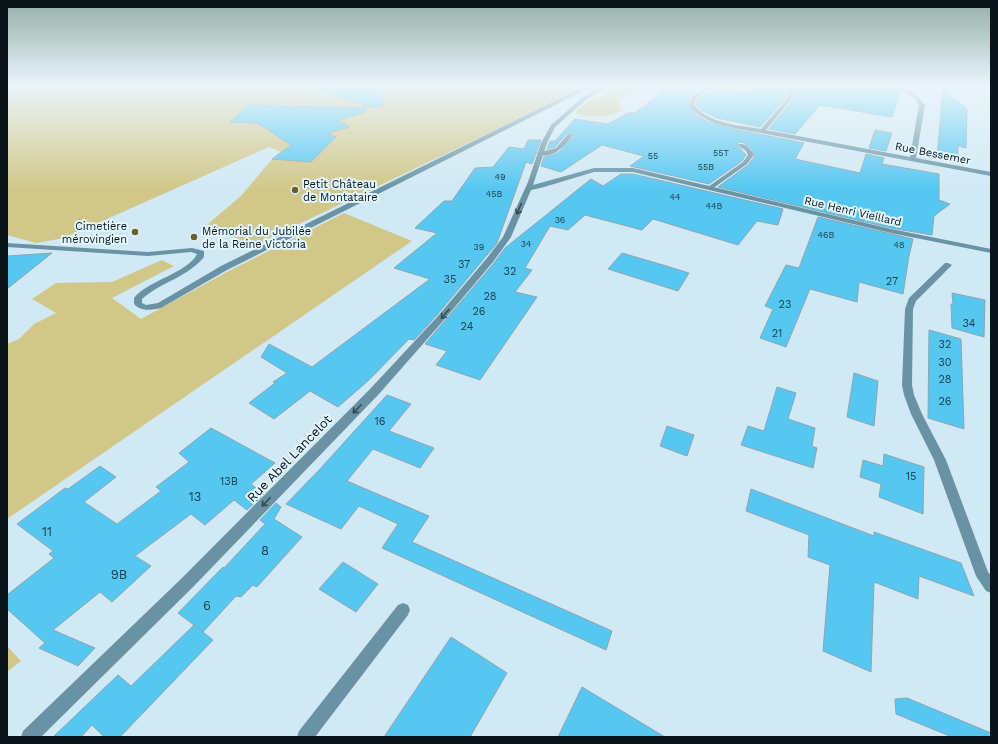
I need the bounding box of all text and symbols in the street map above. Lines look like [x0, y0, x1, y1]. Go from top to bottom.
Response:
street label: Rue Bessemer [894, 140, 972, 167]
house number: 55T [713, 148, 730, 158]
house number: 55 [648, 151, 658, 161]
house number: 55B [698, 162, 714, 172]
house number: 49 [494, 172, 506, 182]
place label: Petit Château de Montataire [303, 178, 378, 204]
marker: Petit Château de Montataire [290, 185, 300, 195]
house number: 45B [486, 189, 502, 199]
house number: 44 [670, 192, 681, 202]
street label: Rue Henri Vieillard [803, 194, 903, 229]
house number: 44B [706, 201, 723, 211]
one-way arrow [515, 202, 523, 214]
house number: 36 [555, 215, 565, 225]
place label: Cimetière mérovingien [62, 220, 127, 246]
place label: Mémorial du Jubilée de la Reine Victoria [202, 225, 311, 251]
marker: Cimetière mérovingien [130, 227, 140, 237]
house number: 46B [818, 230, 835, 240]
marker: Mémorial du Jubilée de la Reine Victoria [189, 232, 199, 242]
house number: 34 [521, 239, 532, 249]
house number: 48 [893, 240, 905, 250]
house number: 39 [474, 242, 484, 252]
house number: 37 [458, 258, 470, 271]
house number: 32 [504, 265, 516, 278]
house number: 35 [444, 273, 456, 286]
house number: 27 [886, 275, 898, 288]
house number: 28 [483, 290, 497, 303]
house number: 23 [779, 298, 791, 311]
house number: 26 [472, 305, 486, 318]
one-way arrow [440, 309, 449, 319]
house number: 34 [962, 317, 976, 330]
house number: 24 [461, 320, 474, 333]
house number: 21 [772, 327, 782, 340]
house number: 32 [939, 338, 951, 351]
house number: 30 [938, 356, 952, 369]
house number: 28 [938, 373, 952, 386]
house number: 26 [938, 395, 952, 408]
one-way arrow [352, 404, 361, 414]
street label: Rue Abel Lancelot [244, 411, 335, 505]
house number: 16 [375, 415, 386, 428]
house number: 15 [906, 470, 916, 483]
house number: 13B [220, 475, 238, 488]
house number: 13 [189, 489, 201, 504]
one-way arrow [261, 497, 271, 507]
house number: 11 [42, 524, 52, 539]
house number: 8 [261, 543, 269, 558]
house number: 9B [111, 567, 127, 582]
house number: 6 [203, 598, 211, 613]

